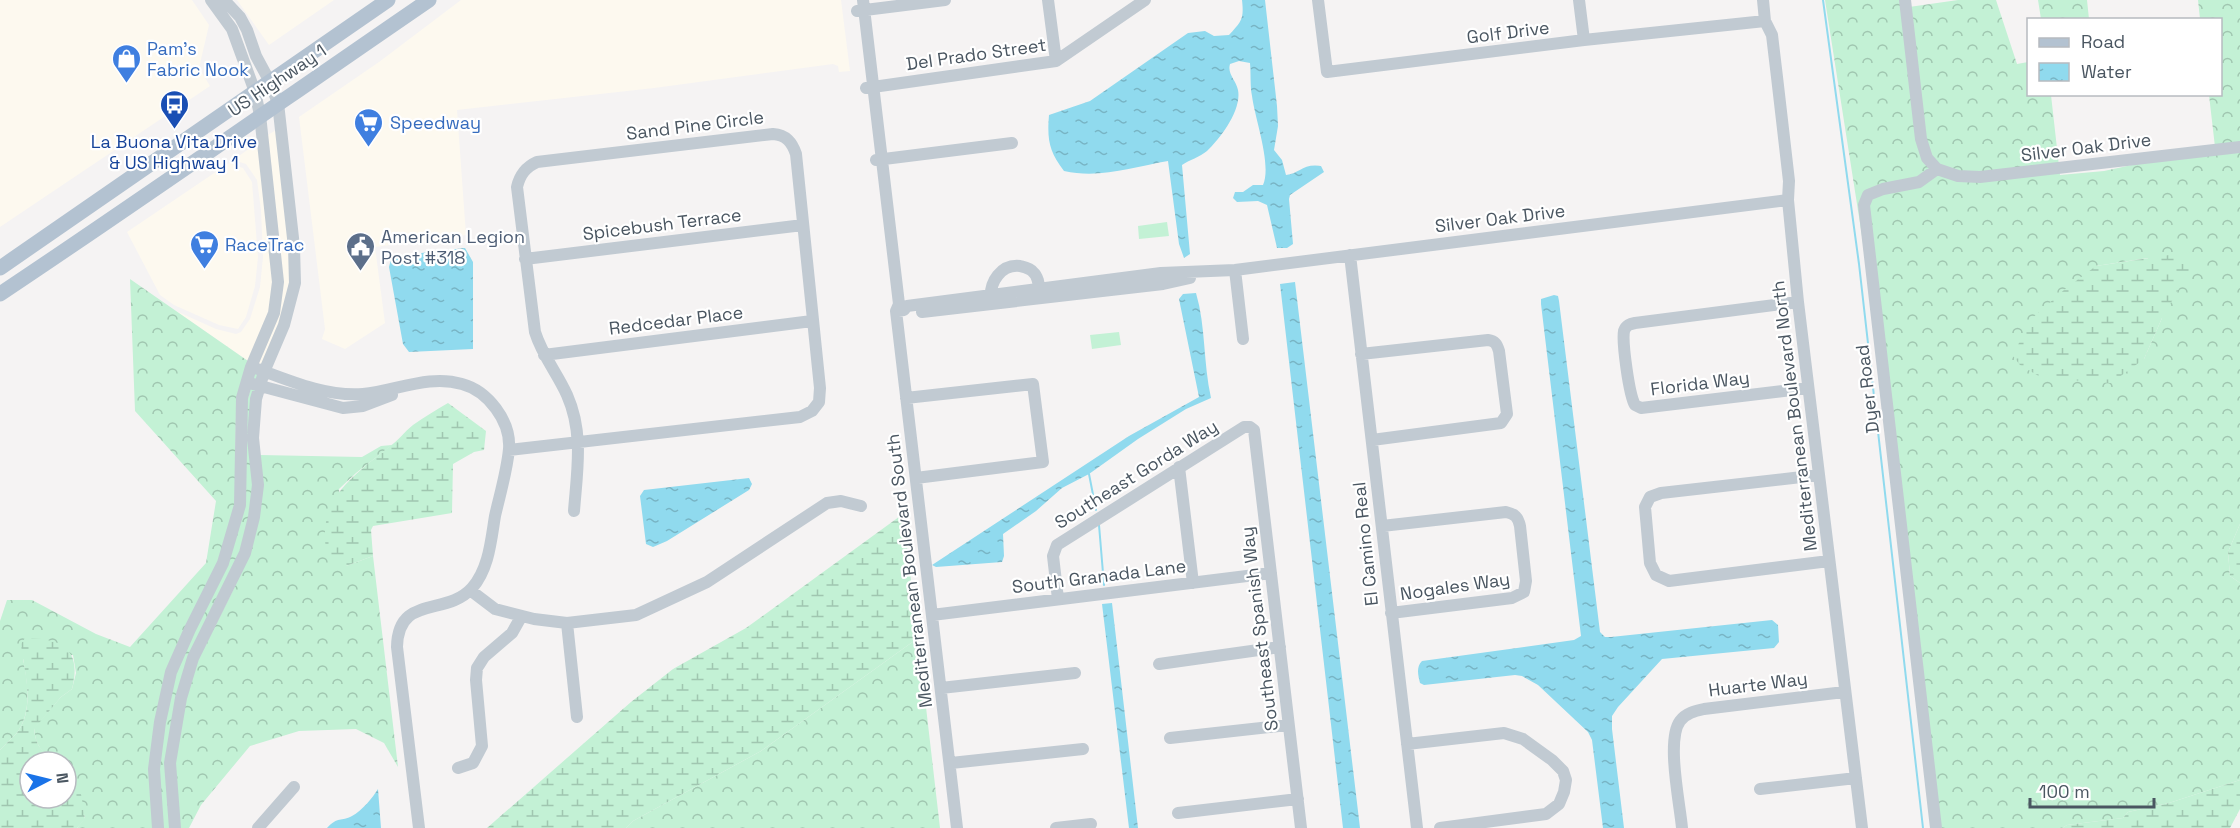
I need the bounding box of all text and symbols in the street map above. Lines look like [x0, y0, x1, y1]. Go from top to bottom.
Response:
street label: Golf Drive [1465, 16, 1551, 48]
legend [2027, 18, 2222, 96]
text: Road [2081, 30, 2125, 53]
street label: Del Prado Street [904, 33, 1048, 75]
place label: Pam's Fabric Nook [147, 37, 249, 81]
street label: US Highway 1 [223, 39, 331, 121]
shop icon: Pam's Fabric Nook [110, 42, 142, 84]
text: Water [2081, 60, 2132, 83]
bus stop icon: La Buona Vita Drive & US Highway 1 [158, 88, 190, 130]
street label: Sand Pine Circle [625, 105, 765, 145]
supermarket icon: Speedway [353, 106, 385, 148]
place label: Speedway [390, 111, 481, 134]
street label: Silver Oak Drive [2020, 128, 2152, 166]
place label: La Buona Vita Drive & US Highway 1 [91, 130, 257, 174]
street label: Silver Oak Drive [1434, 199, 1566, 237]
street label: Spicebush Terrace [581, 203, 743, 245]
place label: American Legion Post #318 [381, 225, 525, 269]
supermarket icon: RaceTrac [188, 228, 220, 270]
public building icon: American Legion Post #318 [344, 230, 376, 272]
place label: RaceTrac [225, 233, 304, 256]
street label: Mediterranean Boulevard North [1766, 279, 1822, 553]
street label: Redcedar Place [608, 300, 744, 340]
street label: Dyer Road [1850, 343, 1884, 435]
street label: Florida Way [1649, 366, 1751, 400]
street label: Southeast Gorda Way [1050, 414, 1222, 534]
street label: Mediterranean Boulevard South [881, 433, 937, 709]
street label: El Camino Real [1347, 481, 1383, 607]
street label: Southeast Spanish Way [1235, 525, 1283, 733]
street label: South Granada Lane [1011, 554, 1187, 598]
street label: Nogales Way [1399, 567, 1511, 605]
street label: Huarte Way [1707, 667, 1809, 701]
north arrow [18, 750, 78, 810]
scale bar [2030, 771, 2154, 809]
text: N [51, 772, 73, 785]
text: 100 m [2039, 780, 2090, 803]

